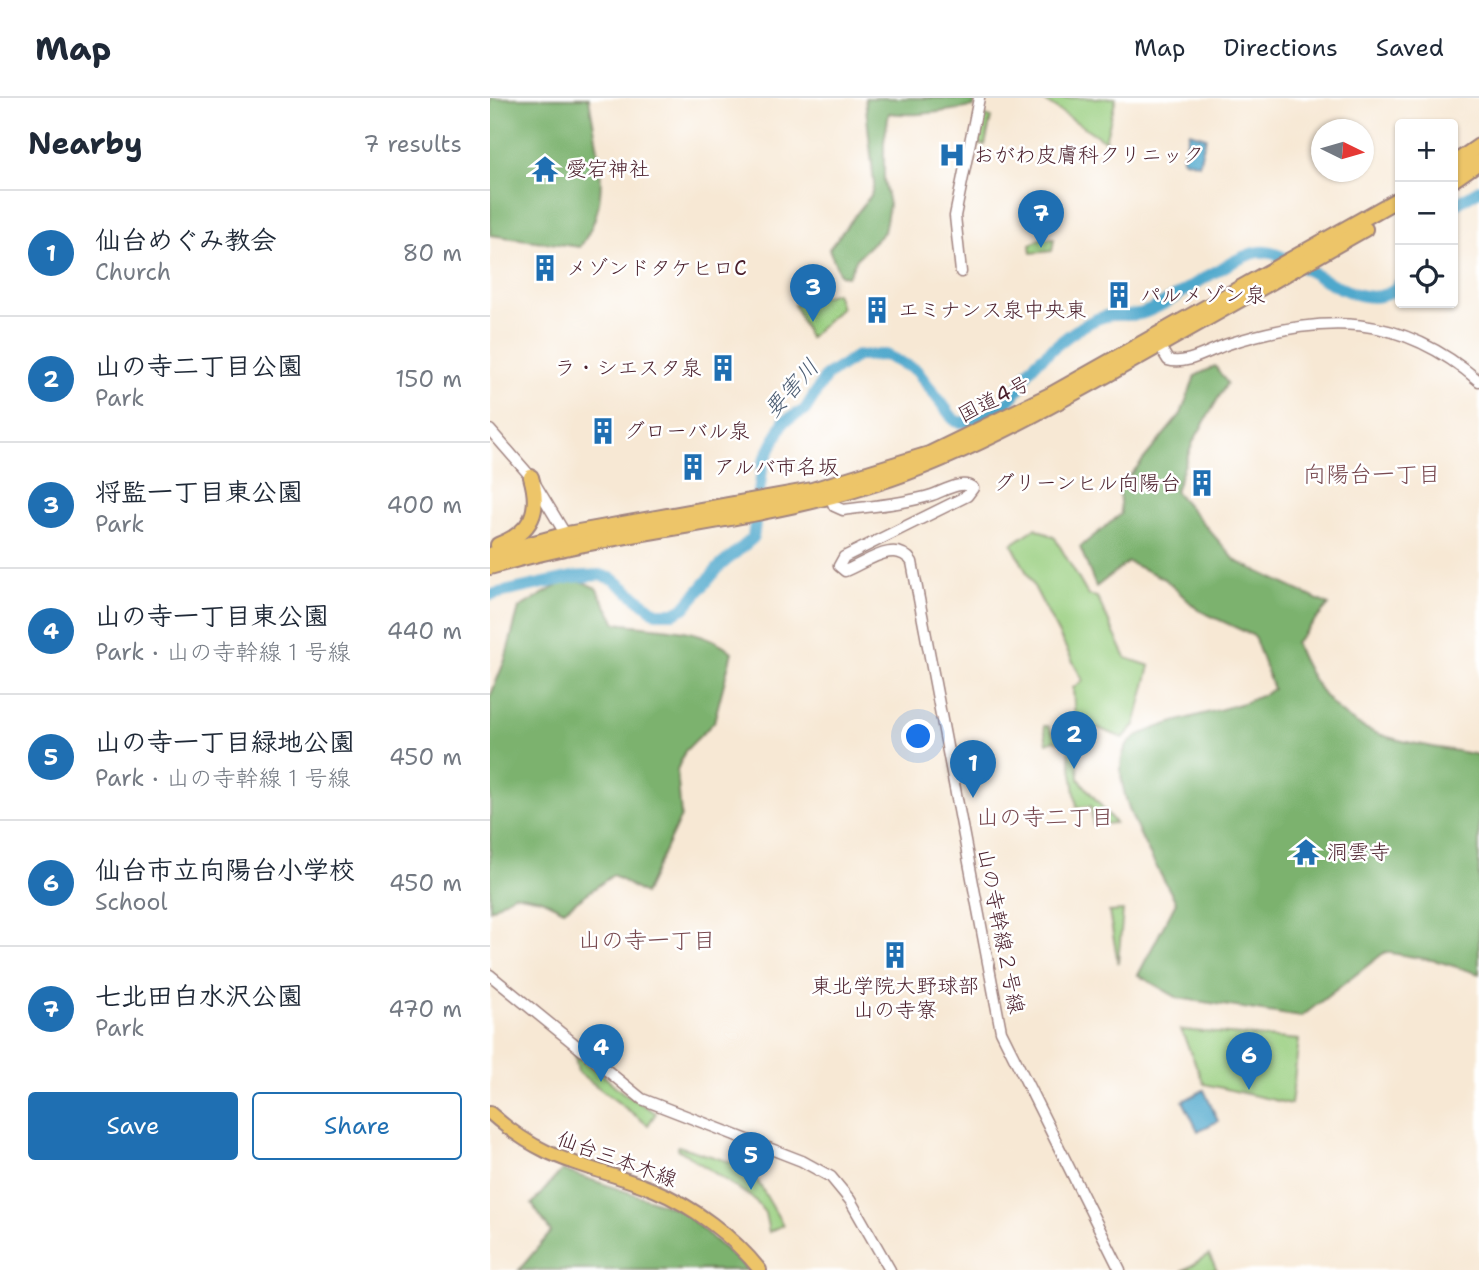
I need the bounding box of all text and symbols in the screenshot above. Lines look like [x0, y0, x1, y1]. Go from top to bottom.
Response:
text: Map [35, 26, 111, 71]
text: Map [1134, 32, 1185, 64]
text: Directions [1223, 32, 1338, 64]
text: Saved [1376, 32, 1444, 64]
north arrow [1311, 119, 1374, 182]
map controls [1395, 119, 1458, 308]
button: + [1395, 119, 1458, 182]
text: Nearby [28, 123, 143, 164]
text: 7 results [363, 129, 462, 159]
hospital icon: おがわ皮膚科クリニック [937, 140, 967, 170]
place label: おがわ皮膚科クリニック [973, 141, 1204, 169]
temple icon: 愛宕神社 [530, 154, 560, 184]
place label: 愛宕神社 [566, 155, 650, 183]
button: − [1395, 182, 1458, 245]
pin: 7 [1018, 190, 1064, 248]
text: 仙台めぐみ教会 [95, 222, 276, 257]
text: 1 [46, 238, 56, 268]
text: 80 m [403, 238, 462, 268]
button: locate [1395, 245, 1458, 308]
building icon: メゾンドタケヒロC [530, 253, 560, 283]
place label: メゾンドタケヒロC [566, 254, 747, 282]
text: Church [95, 257, 171, 287]
pin: 3 [790, 264, 836, 322]
building icon: パルメゾン泉 [1104, 280, 1134, 310]
place label: パルメゾン泉 [1140, 281, 1266, 309]
building icon: エミナンス泉中央東 [862, 295, 892, 325]
place label: エミナンス泉中央東 [898, 296, 1087, 324]
text: 山の寺二丁目公園 [95, 348, 303, 383]
water label: 要害川 [757, 352, 825, 424]
building icon: ラ・シエスタ泉 [708, 353, 738, 383]
place label: ラ・シエスタ泉 [555, 354, 702, 382]
text: 2 [43, 364, 59, 394]
text: 150 m [395, 364, 462, 394]
street label: 国道4号 [953, 369, 1035, 429]
text: Park [95, 383, 144, 413]
building icon: グローバル泉 [588, 416, 618, 446]
place label: グローバル泉 [624, 417, 750, 445]
building icon: アルバ市名坂 [678, 452, 708, 482]
place label: アルバ市名坂 [714, 453, 839, 481]
district label: 向陽台一丁目 [1303, 459, 1441, 489]
building icon: グリーンヒル向陽台 [1187, 468, 1217, 498]
place label: グリーンヒル向陽台 [994, 469, 1181, 497]
text: 将監一丁目東公園 [95, 474, 303, 509]
text: 3 [43, 490, 59, 520]
text: 400 m [386, 490, 462, 520]
text: Park [95, 509, 144, 539]
text: 山の寺一丁目東公園 [95, 598, 329, 633]
text: 4 [43, 616, 59, 646]
text: 440 m [387, 616, 462, 646]
text: Park · 山の寺幹線１号線 [95, 637, 351, 667]
pin: 2 [1051, 711, 1097, 769]
your location [901, 719, 935, 753]
text: 山の寺一丁目緑地公園 [95, 724, 355, 759]
pin: 1 [950, 740, 996, 798]
text: 5 [44, 742, 58, 772]
text: 450 m [389, 742, 462, 772]
text: Park · 山の寺幹線１号線 [95, 763, 351, 793]
district label: 山の寺二丁目 [976, 802, 1114, 832]
temple icon: 洞雲寺 [1291, 837, 1321, 867]
place label: 洞雲寺 [1327, 838, 1390, 866]
street label: 山の寺幹線２号線 [971, 846, 1031, 1016]
text: 仙台市立向陽台小学校 [95, 852, 355, 887]
text: 6 [43, 868, 59, 898]
text: 450 m [389, 868, 462, 898]
text: School [95, 887, 167, 917]
district label: 山の寺一丁目 [578, 925, 716, 955]
building icon: 東北学院大野球部 山の寺寮 [880, 940, 910, 970]
place label: 東北学院大野球部 山の寺寮 [811, 972, 979, 1024]
text: 七北田白水沢公園 [95, 978, 303, 1013]
text: 7 [43, 994, 59, 1024]
text: 470 m [388, 994, 462, 1024]
text: Park [95, 1013, 144, 1043]
pin: 4 [578, 1024, 624, 1082]
pin: 6 [1226, 1032, 1272, 1090]
button: Save [28, 1092, 238, 1160]
button: Share [252, 1092, 462, 1160]
street label: 仙台三本木線 [553, 1124, 681, 1194]
pin: 5 [728, 1132, 774, 1190]

